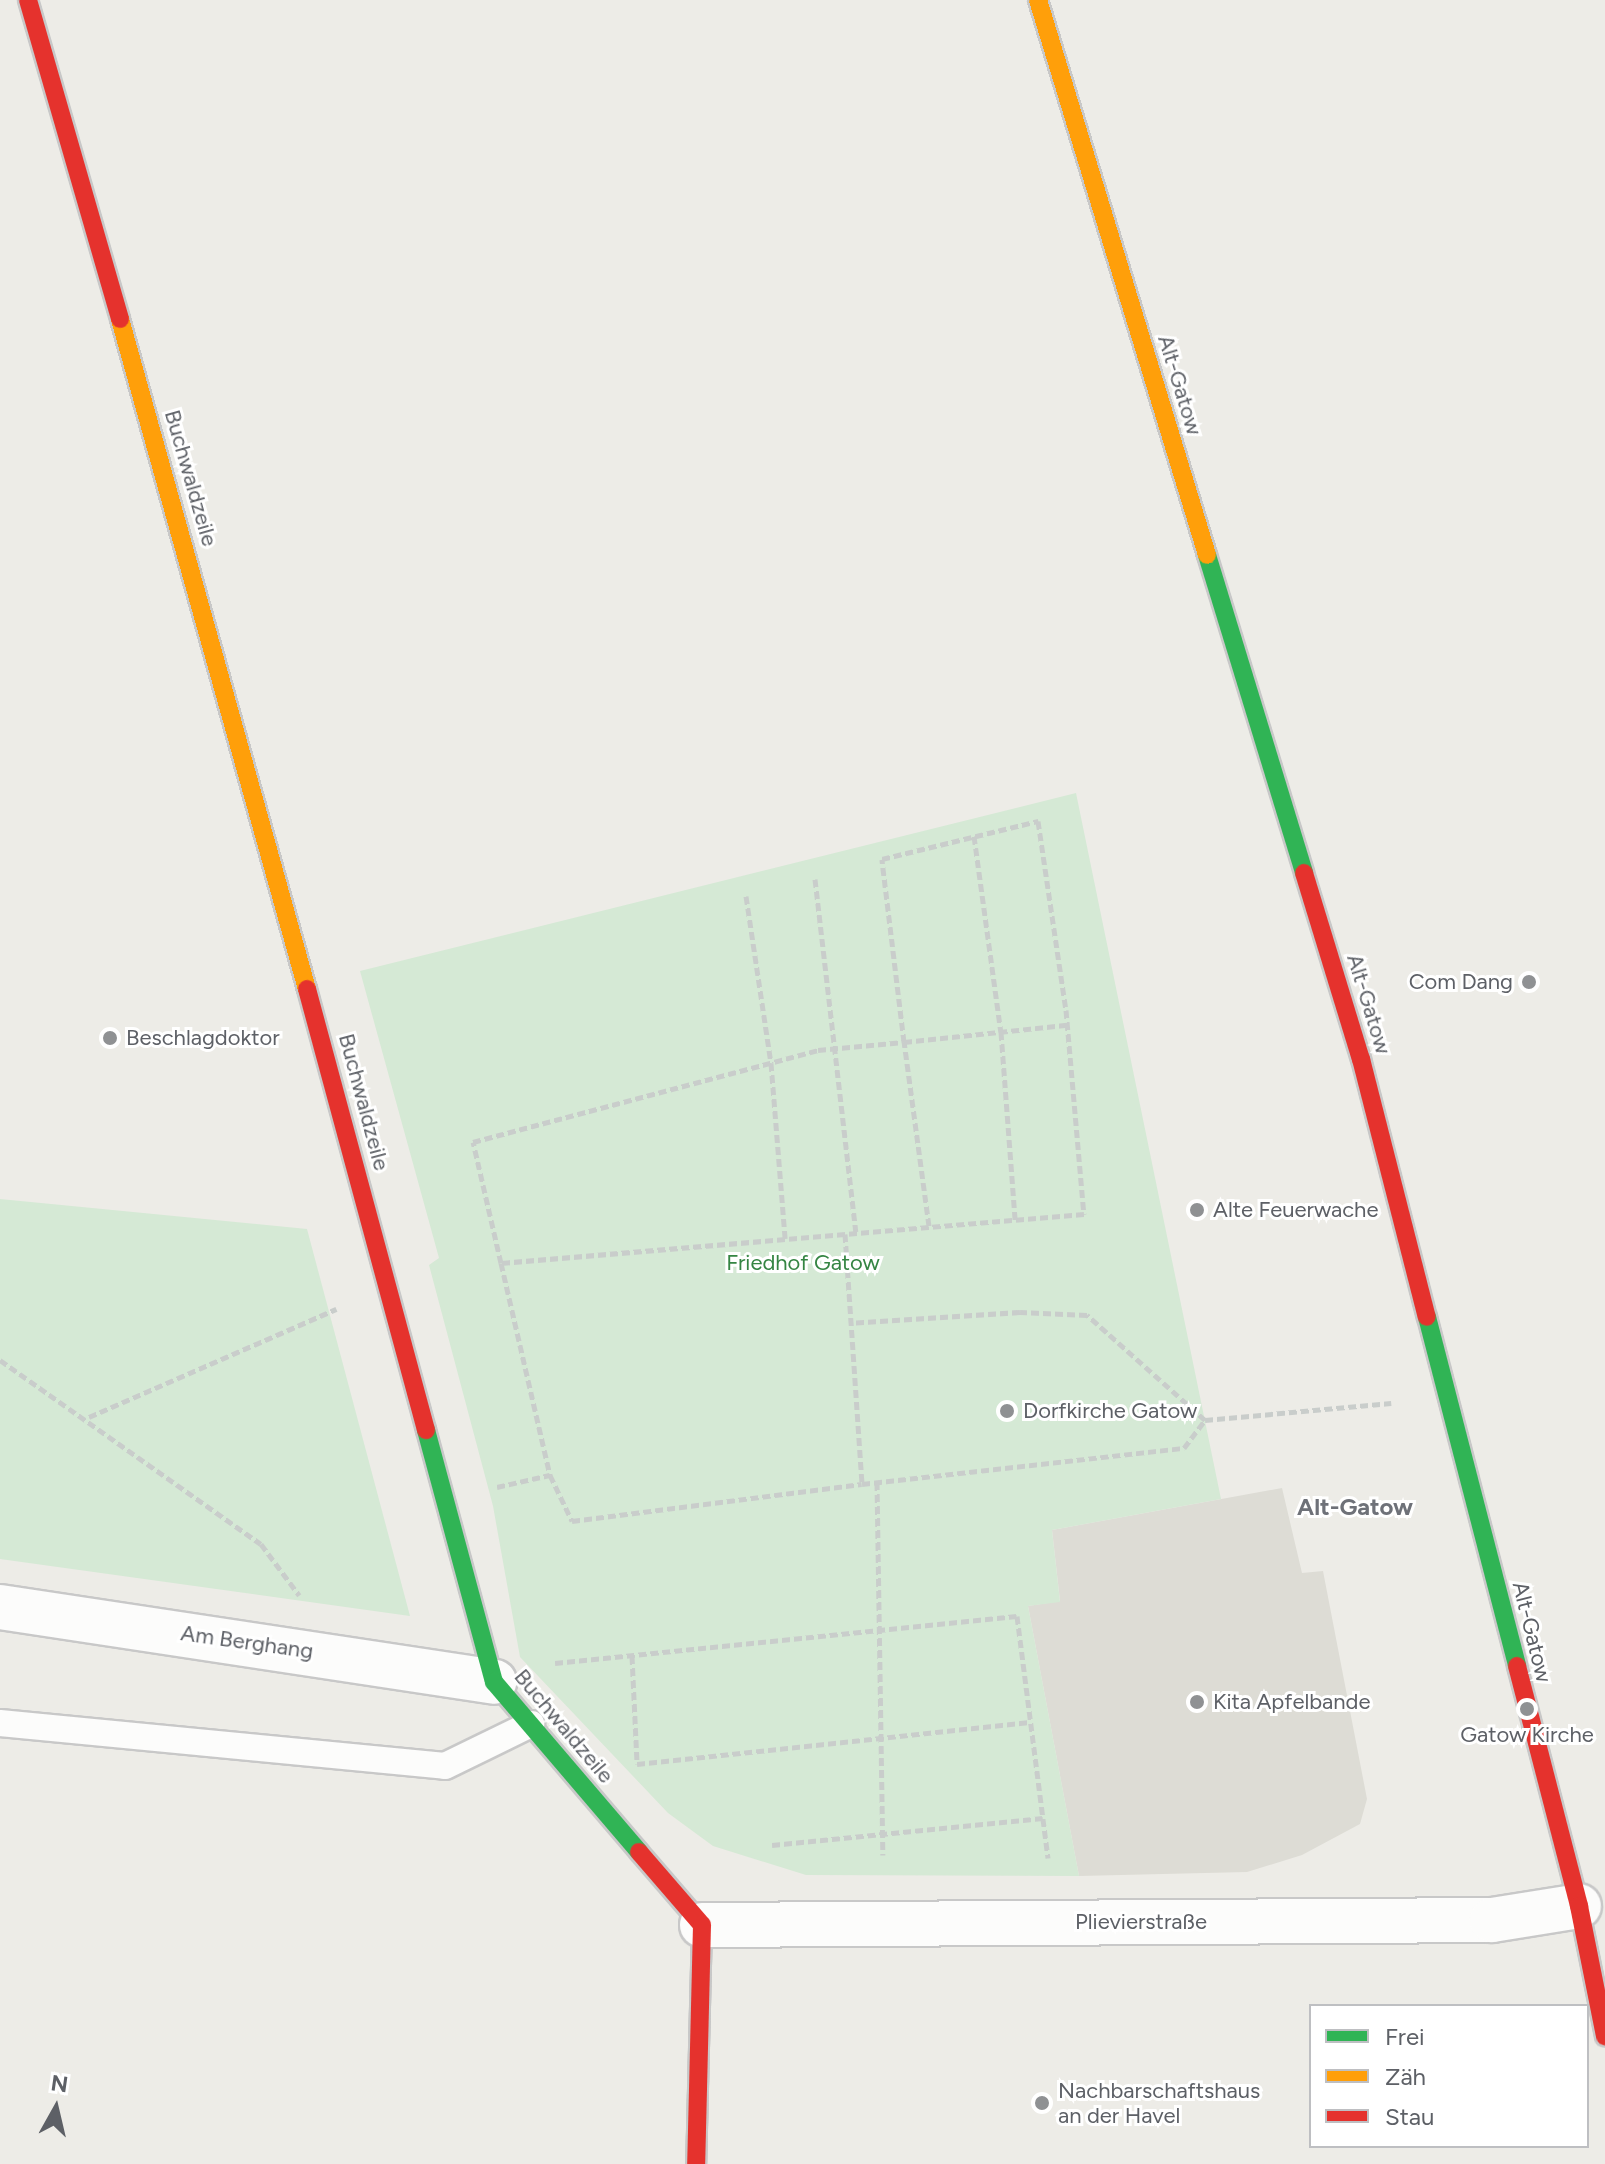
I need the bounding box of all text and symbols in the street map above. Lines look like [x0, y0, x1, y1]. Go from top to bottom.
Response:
street label: Alt-Gatow [1152, 332, 1208, 438]
street label: Buchwaldzeile [159, 407, 223, 549]
street label: Alt-Gatow [1341, 951, 1397, 1057]
place label: Com Dang [1409, 969, 1513, 995]
marker: Com Dang [1520, 973, 1538, 991]
place label: Beschlagdoktor [126, 1025, 280, 1051]
marker: Beschlagdoktor [101, 1029, 119, 1047]
street label: Buchwaldzeile [333, 1031, 395, 1173]
place label: Alte Feuerwache [1213, 1197, 1378, 1223]
marker: Alte Feuerwache [1188, 1201, 1206, 1219]
park label: Friedhof Gatow [726, 1250, 880, 1276]
place label: Dorfkirche Gatow [1023, 1398, 1197, 1424]
marker: Dorfkirche Gatow [998, 1402, 1016, 1420]
district label: Alt-Gatow [1297, 1493, 1413, 1521]
street label: Alt-Gatow [1507, 1579, 1557, 1685]
street label: Am Berghang [179, 1620, 315, 1664]
street label: Buchwaldzeile [509, 1664, 619, 1788]
place label: Kita Apfelbande [1213, 1689, 1371, 1715]
marker: Kita Apfelbande [1188, 1693, 1206, 1711]
marker: Gatow Kirche [1518, 1700, 1536, 1718]
place label: Gatow Kirche [1460, 1722, 1594, 1748]
street label: Plievierstraße [1075, 1909, 1207, 1935]
legend [1309, 2004, 1589, 2148]
text: Frei [1385, 2022, 1425, 2051]
text: Zäh [1385, 2062, 1426, 2091]
north arrow [16, 2068, 96, 2148]
text: N [49, 2069, 70, 2098]
place label: Nachbarschaftshaus an der Havel [1058, 2077, 1260, 2128]
marker: Nachbarschaftshaus an der Havel [1033, 2094, 1051, 2112]
text: Stau [1385, 2102, 1434, 2131]

